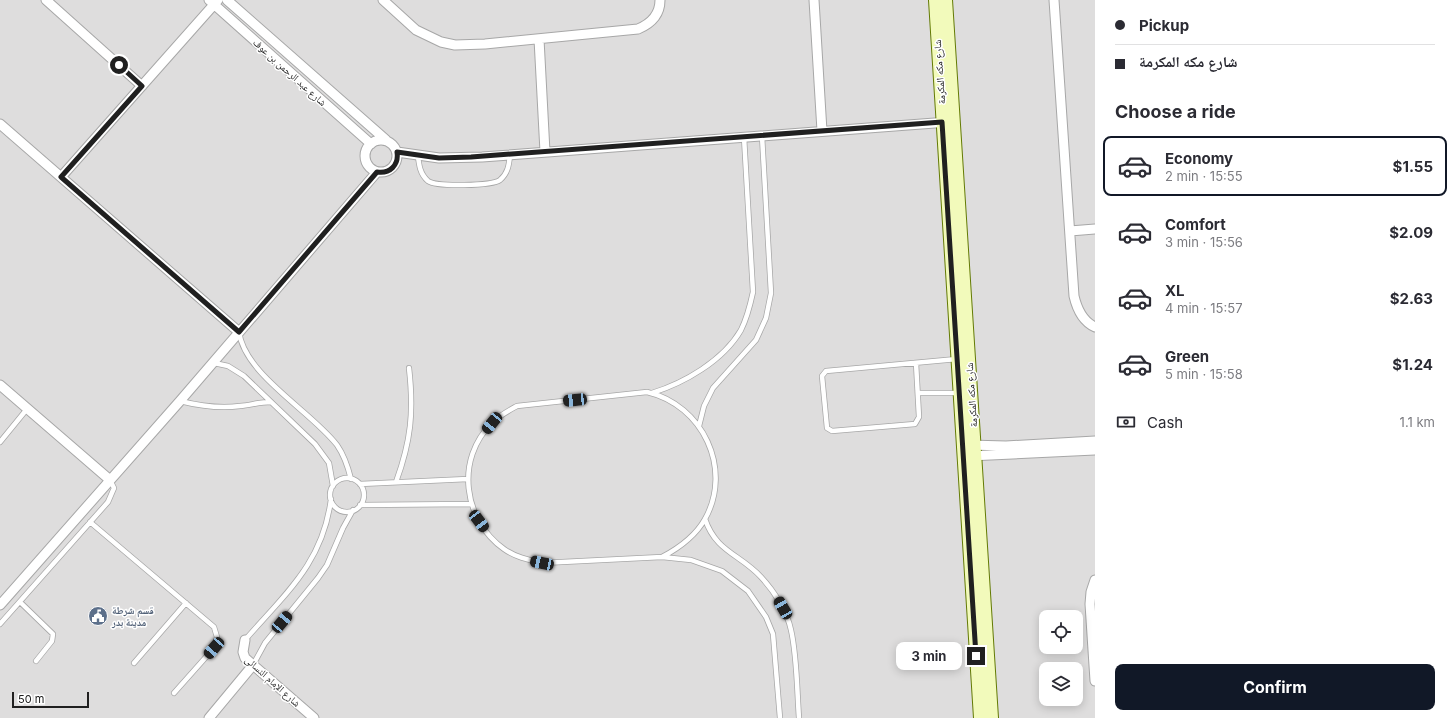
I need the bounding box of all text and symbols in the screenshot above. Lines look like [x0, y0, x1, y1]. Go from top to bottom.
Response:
text: Pickup [1139, 16, 1189, 35]
street label: شارع عبد الرحمن بن عوف [250, 36, 329, 109]
street label: شارع مكه المكرمة [931, 39, 948, 105]
text: شارع مكه المكرمة [1139, 52, 1237, 71]
route start [110, 56, 128, 74]
text: Choose a ride [1115, 101, 1236, 122]
icon: car [1117, 148, 1153, 184]
text: Economy [1165, 149, 1233, 168]
text: $1.55 [1393, 157, 1433, 176]
text: 2 min · 15:55 [1165, 168, 1243, 184]
icon: car [1117, 214, 1153, 250]
text: Comfort [1165, 215, 1226, 234]
text: $2.09 [1389, 223, 1433, 242]
text: 3 min · 15:56 [1165, 234, 1243, 250]
icon: car [1117, 280, 1153, 316]
text: XL [1165, 281, 1185, 300]
text: $2.63 [1390, 289, 1433, 308]
text: 4 min · 15:57 [1165, 300, 1243, 316]
icon: car [1117, 346, 1153, 382]
text: Green [1165, 347, 1209, 366]
text: $1.24 [1392, 355, 1433, 374]
street label: شارع مكه المكرمة [963, 362, 980, 428]
text: 5 min · 15:58 [1165, 366, 1243, 382]
car [562, 393, 588, 407]
car [480, 410, 504, 436]
icon: cash [1115, 411, 1137, 433]
text: Cash [1147, 413, 1183, 432]
text: 1.1 km [1400, 414, 1435, 430]
car [467, 508, 491, 534]
car [529, 555, 555, 571]
car [772, 595, 794, 621]
place label: قسم شرطة مدينة بدر [111, 604, 154, 629]
public building icon: قسم شرطة مدينة بدر [87, 605, 109, 627]
car [270, 609, 294, 635]
map controls [1039, 610, 1083, 706]
button: locate [1039, 610, 1083, 654]
car [202, 635, 226, 661]
callout: 3 min [896, 642, 962, 670]
route end [967, 647, 985, 665]
text: 3 min [912, 648, 946, 664]
street label: شارع الإمام النسائى [241, 653, 303, 711]
button: layers [1039, 662, 1083, 706]
button: Confirm [1115, 664, 1435, 710]
scale bar [12, 690, 89, 709]
text: 50 m [18, 692, 44, 706]

